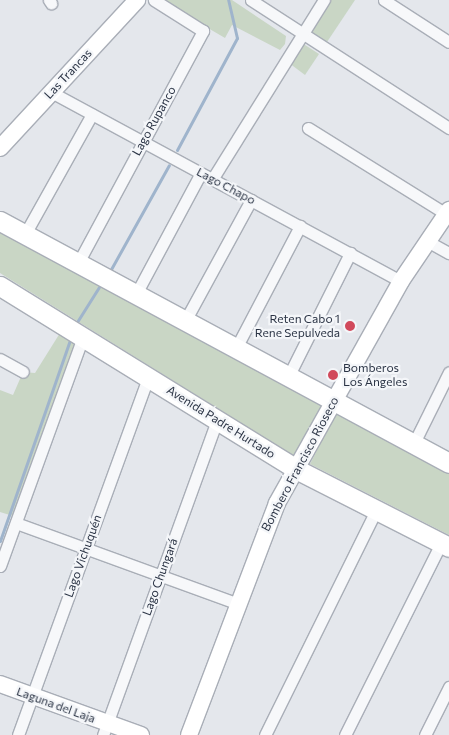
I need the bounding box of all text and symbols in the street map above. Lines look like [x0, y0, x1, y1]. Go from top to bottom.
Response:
street label: Las Trancas [41, 46, 95, 102]
street label: Lago Rupanco [129, 84, 179, 158]
street label: Lago Chapo [194, 164, 258, 208]
place label: Reten Cabo 1 Rene Sepulveda [255, 312, 340, 340]
marker: Reten Cabo 1 Rene Sepulveda [344, 320, 356, 332]
place label: Bomberos Los Ángeles [343, 361, 407, 389]
marker: Bomberos Los Ángeles [327, 369, 339, 381]
street label: Avenida Padre Hurtado [164, 383, 278, 461]
street label: Bombero Francisco Rioseco [258, 394, 342, 534]
street label: Lago Vichuquén [61, 513, 105, 599]
street label: Lago Chungará [139, 536, 181, 618]
street label: Laguna del Laja [15, 684, 97, 726]

